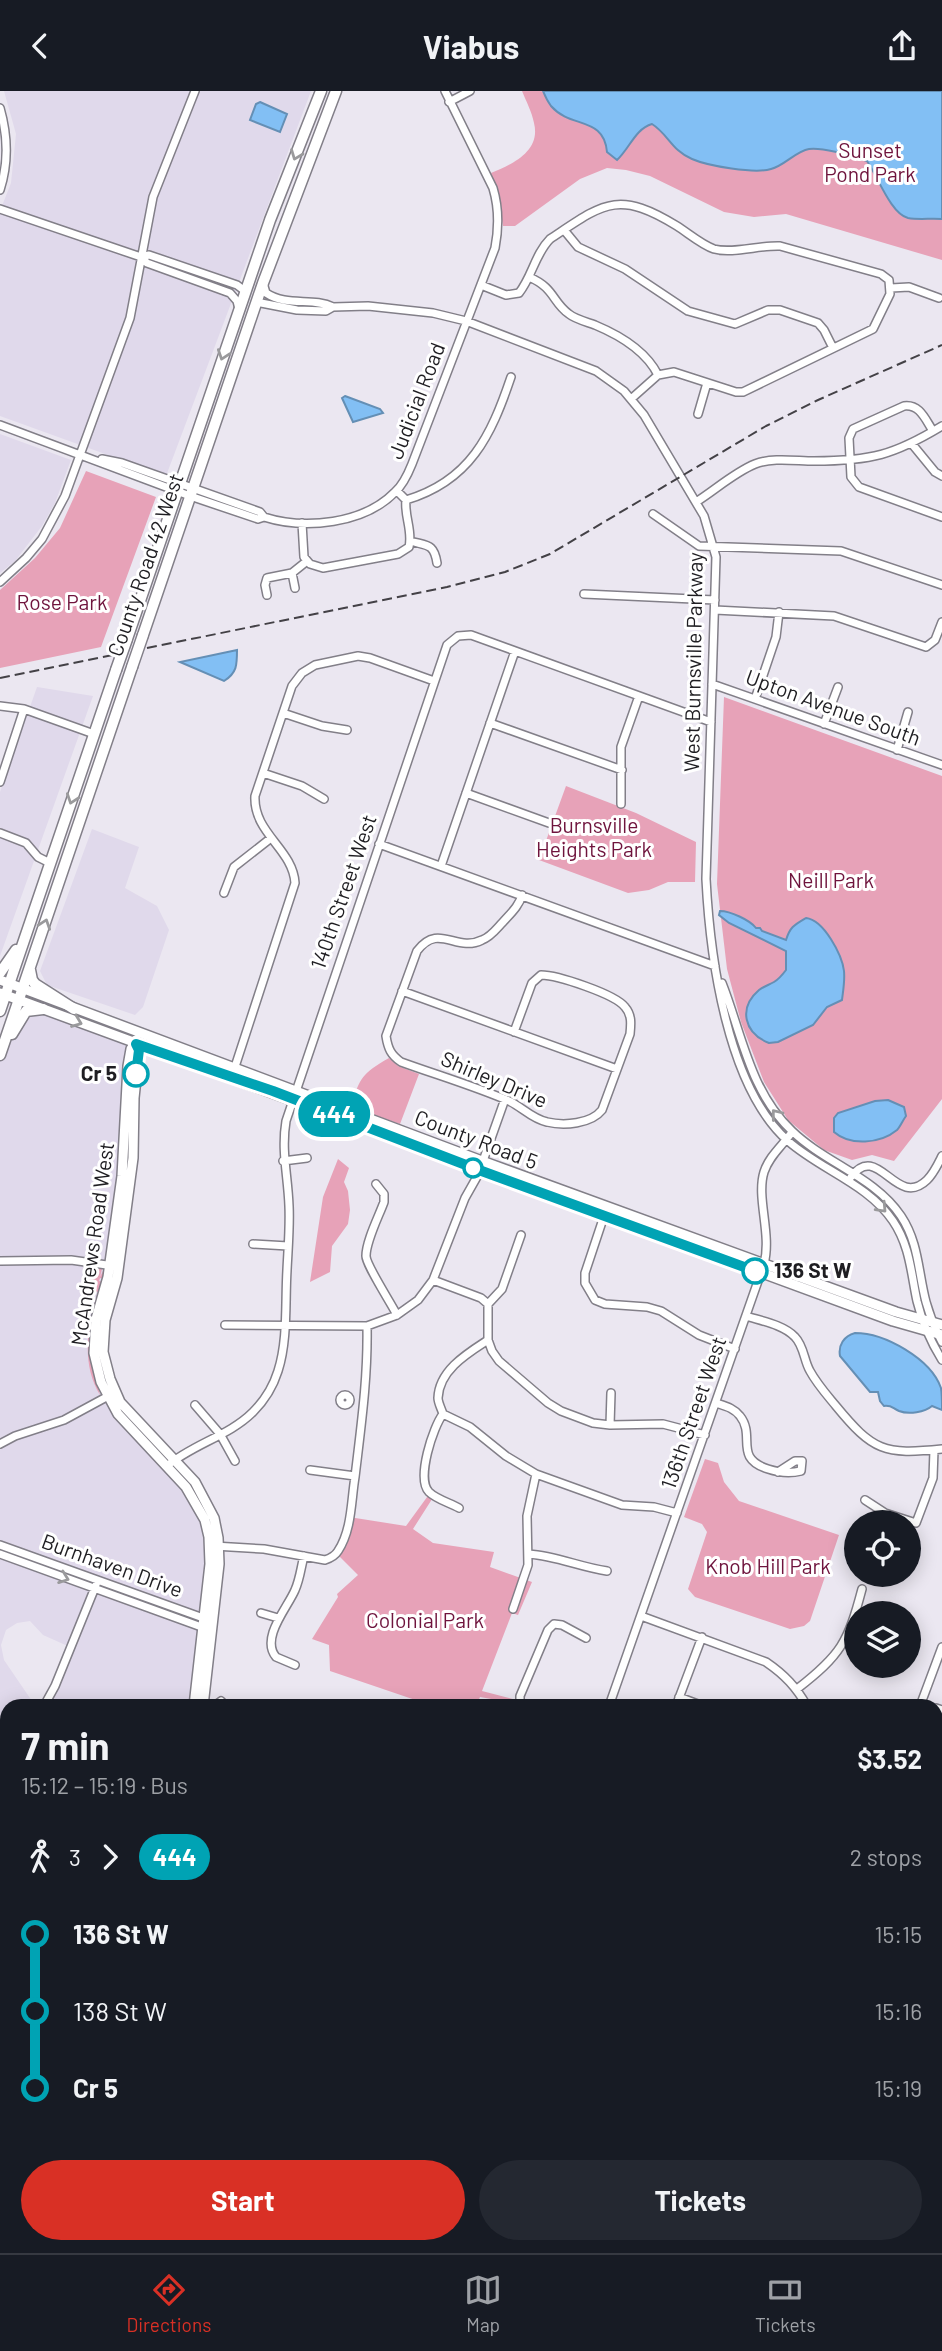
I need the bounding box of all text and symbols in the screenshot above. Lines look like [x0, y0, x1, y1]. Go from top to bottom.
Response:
icon: back [21, 27, 59, 65]
text: Viabus [423, 27, 519, 65]
icon: share [883, 27, 921, 65]
park label: Sunset Pond Park [824, 137, 916, 186]
one-way arrow [290, 148, 304, 160]
street label: Judicial Road [382, 339, 449, 462]
one-way arrow [217, 349, 231, 361]
street label: County Road 42 West [101, 470, 188, 659]
street label: West Burnsville Parkway [678, 552, 707, 772]
park label: Rose Park [17, 589, 108, 614]
street label: Upton Avenue South [743, 663, 924, 750]
one-way arrow [66, 792, 80, 804]
street label: 140th Street West [304, 811, 381, 972]
park label: Burnsville Heights Park [536, 812, 652, 861]
park label: Neill Park [788, 867, 874, 892]
one-way arrow [36, 919, 51, 931]
one-way arrow [71, 1013, 83, 1027]
street label: Shirley Drive [438, 1045, 551, 1112]
place label: Cr 5 [81, 1060, 117, 1085]
marker: Cr 5 [123, 1061, 149, 1087]
line badge: 444 [294, 1091, 374, 1137]
text: 444 [312, 1099, 356, 1128]
street label: County Road 5 [412, 1104, 542, 1174]
one-way arrow [772, 1109, 785, 1121]
street label: McAndrews Road West [65, 1140, 118, 1347]
unlabelled marker [463, 1158, 483, 1178]
one-way arrow [873, 1200, 886, 1213]
place label: 136 St W [774, 1257, 851, 1282]
marker: 136 St W [742, 1258, 768, 1284]
street label: 136th Street West [655, 1333, 730, 1492]
map controls [844, 1510, 921, 1678]
button: locate [844, 1510, 921, 1587]
street label: Burnhaven Drive [39, 1528, 186, 1602]
park label: Knob Hill Park [705, 1553, 831, 1578]
one-way arrow [58, 1569, 70, 1583]
button: layers [844, 1601, 921, 1678]
park label: Colonial Park [366, 1607, 484, 1632]
text: 7 min [21, 1722, 110, 1768]
text: $3.52 [857, 1743, 922, 1774]
text: 15:12 – 15:19 · Bus [21, 1771, 188, 1799]
icon: walk [21, 1838, 59, 1876]
icon: forward [91, 1838, 129, 1876]
text: 444 [153, 1842, 196, 1871]
text: 3 [69, 1843, 81, 1871]
text: 2 stops [850, 1843, 922, 1871]
text: 136 St W [73, 1918, 169, 1949]
text: 15:15 [874, 1920, 922, 1948]
text: 138 St W [73, 1995, 167, 2026]
text: 15:16 [874, 1997, 922, 2025]
text: Cr 5 [73, 2072, 118, 2103]
text: 15:19 [874, 2074, 922, 2102]
button: Start [21, 2160, 465, 2240]
button: Tickets [479, 2160, 922, 2240]
tab: Directions [126, 2271, 211, 2336]
tab: Map [464, 2271, 502, 2336]
tab: Tickets [755, 2271, 816, 2336]

